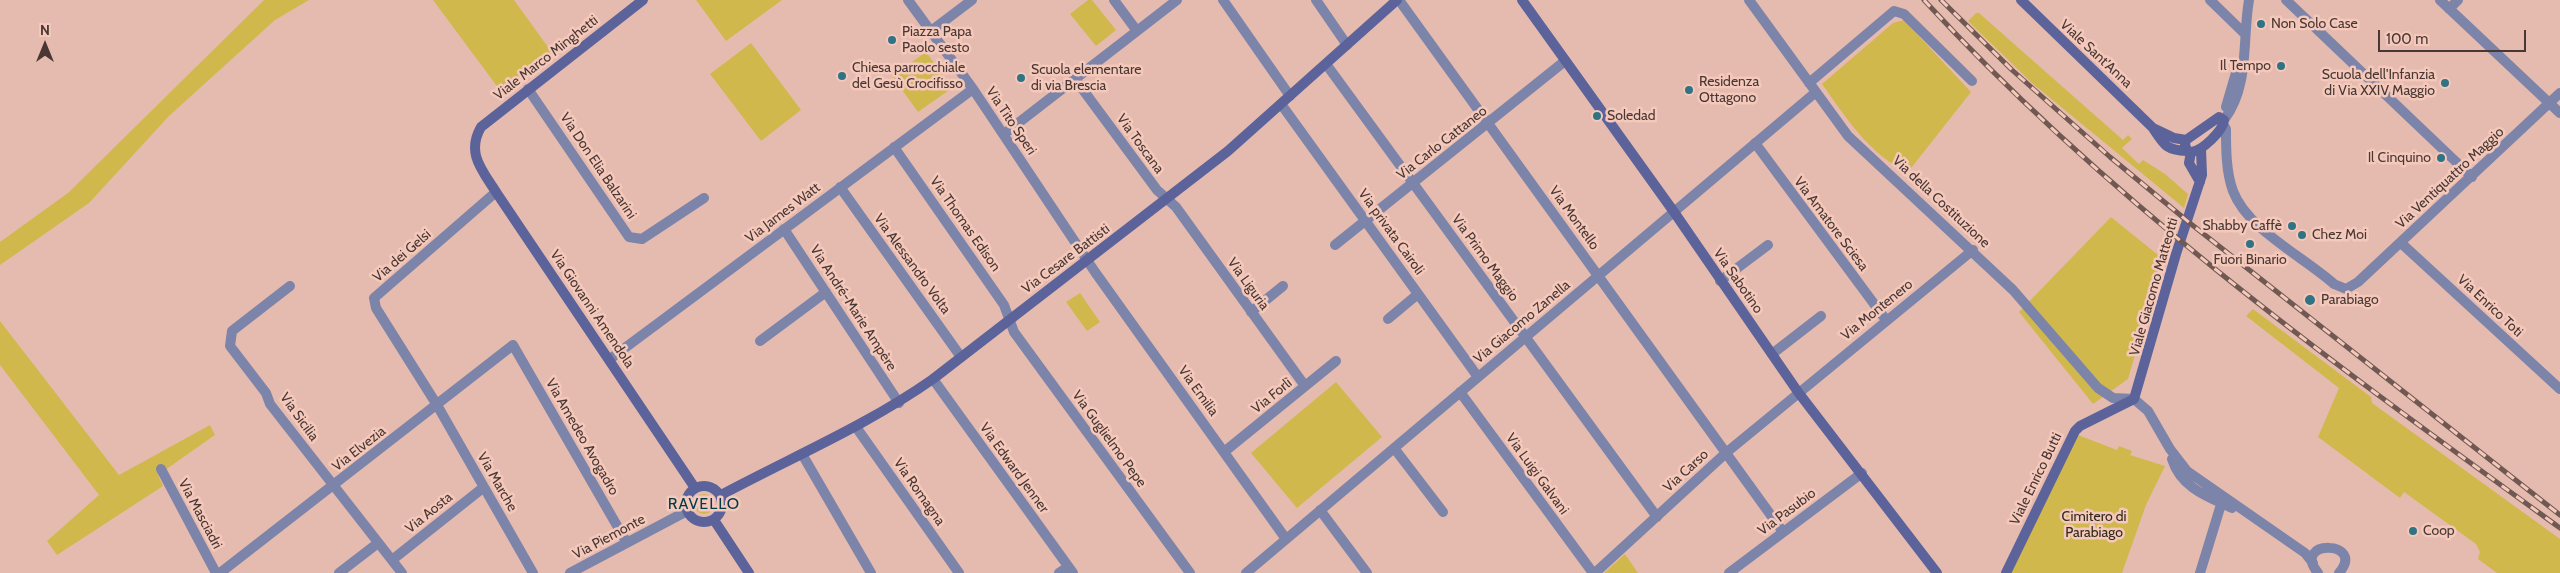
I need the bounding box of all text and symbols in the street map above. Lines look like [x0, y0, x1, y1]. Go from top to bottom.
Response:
street label: Viale Marco Minghetti [490, 12, 602, 104]
street label: Viale Sant'Anna [2056, 16, 2136, 92]
place label: Non Solo Case [2271, 16, 2358, 32]
marker: Non Solo Case [2255, 18, 2267, 30]
north arrow [20, 20, 70, 70]
scale bar [2380, 20, 2528, 52]
text: N [40, 21, 50, 39]
place label: Piazza Papa Paolo sesto [902, 24, 972, 56]
text: 100 m [2386, 30, 2428, 48]
marker: Piazza Papa Paolo sesto [886, 34, 898, 46]
place label: Il Tempo [2220, 58, 2271, 74]
place label: Chiesa parrocchiale del Gesù Crocifisso [852, 60, 965, 92]
marker: Il Tempo [2275, 60, 2287, 72]
place label: Scuola elementare di via Brescia [1031, 62, 1141, 94]
place label: Scuola dell'Infanzia di Via XXIV Maggio [2322, 67, 2435, 100]
marker: Chiesa parrocchiale del Gesù Crocifisso [836, 70, 848, 82]
marker: Scuola elementare di via Brescia [1015, 72, 1027, 84]
place label: Residenza Ottagono [1699, 74, 1759, 106]
marker: Scuola dell'Infanzia di Via XXIV Maggio [2439, 77, 2451, 89]
street label: Via Tito Speri [982, 84, 1040, 158]
marker: Residenza Ottagono [1683, 84, 1695, 96]
street label: Via Carlo Cattaneo [1394, 103, 1490, 183]
place label: Soledad [1607, 108, 1656, 124]
street label: Via Don Elia Balzarini [556, 110, 640, 222]
marker: Soledad [1591, 110, 1603, 122]
street label: Via Toscana [1113, 111, 1167, 177]
street label: Via Ventiquattro Maggio [2393, 124, 2507, 232]
place label: Il Cinquino [2368, 150, 2431, 166]
street label: Via della Costituzione [1889, 152, 1993, 252]
marker: Il Cinquino [2435, 152, 2447, 164]
street label: Via Thomas Edison [926, 173, 1004, 275]
street label: Via Amatore Sciesa [1790, 174, 1872, 274]
street label: Via James Watt [742, 179, 824, 247]
street label: Via Montello [1545, 183, 1603, 253]
street label: Via privata Cairoli [1354, 186, 1428, 278]
street label: Via Alessandro Volta [870, 211, 954, 317]
street label: Via Primo Maggio [1448, 211, 1522, 305]
street label: Viale Giacomo Matteotti [2126, 216, 2182, 358]
place label: Shabby Caffè [2202, 218, 2282, 234]
marker: Shabby Caffè [2286, 220, 2298, 232]
street label: Via Cesare Battisti [1019, 221, 1113, 297]
street label: Via dei Gelsi [369, 226, 435, 286]
place label: Chez Moi [2312, 227, 2367, 243]
marker: Chez Moi [2296, 229, 2308, 241]
marker: Fuori Binario [2244, 238, 2256, 250]
street label: Via André-Marie Ampère [806, 242, 900, 374]
street label: Via Sabotino [1709, 245, 1767, 317]
street label: Via Giovanni Amendola [546, 247, 638, 371]
place label: Fuori Binario [2213, 252, 2287, 268]
street label: Via Liguria [1223, 255, 1273, 313]
street label: Via Enrico Toti [2454, 271, 2526, 341]
street label: Via Montenero [1838, 276, 1916, 344]
street label: Via Giacomo Zanella [1470, 277, 1574, 367]
place label: Parabiago [2321, 292, 2379, 308]
marker: Parabiago [2303, 293, 2317, 307]
street label: Via Emilia [1174, 363, 1222, 419]
street label: Via Forlì [1248, 375, 1296, 417]
street label: Via Amedeo Avogadro [542, 376, 622, 498]
street label: Via Guglielmo Pepe [1068, 387, 1150, 491]
street label: Via Sicilia [276, 390, 322, 444]
street label: Via Edward Jenner [976, 420, 1052, 516]
street label: Via Elvezia [329, 423, 389, 475]
street label: Via Luigi Galvani [1502, 430, 1572, 518]
street label: Viale Enrico Butti [2006, 430, 2066, 528]
street label: Via Carso [1660, 446, 1712, 496]
street label: Via Marche [473, 450, 521, 514]
street label: Via Romagna [890, 455, 948, 529]
street label: Via Masciadri [175, 476, 225, 552]
street label: Via Pasubio [1755, 485, 1819, 539]
street label: Via Aosta [402, 489, 456, 537]
district label: RAVELLO [667, 494, 741, 514]
park label: Cimitero di Parabiago [2062, 509, 2126, 542]
street label: Via Piemonte [570, 511, 648, 563]
place label: Coop [2423, 523, 2455, 539]
marker: Coop [2407, 525, 2419, 537]

